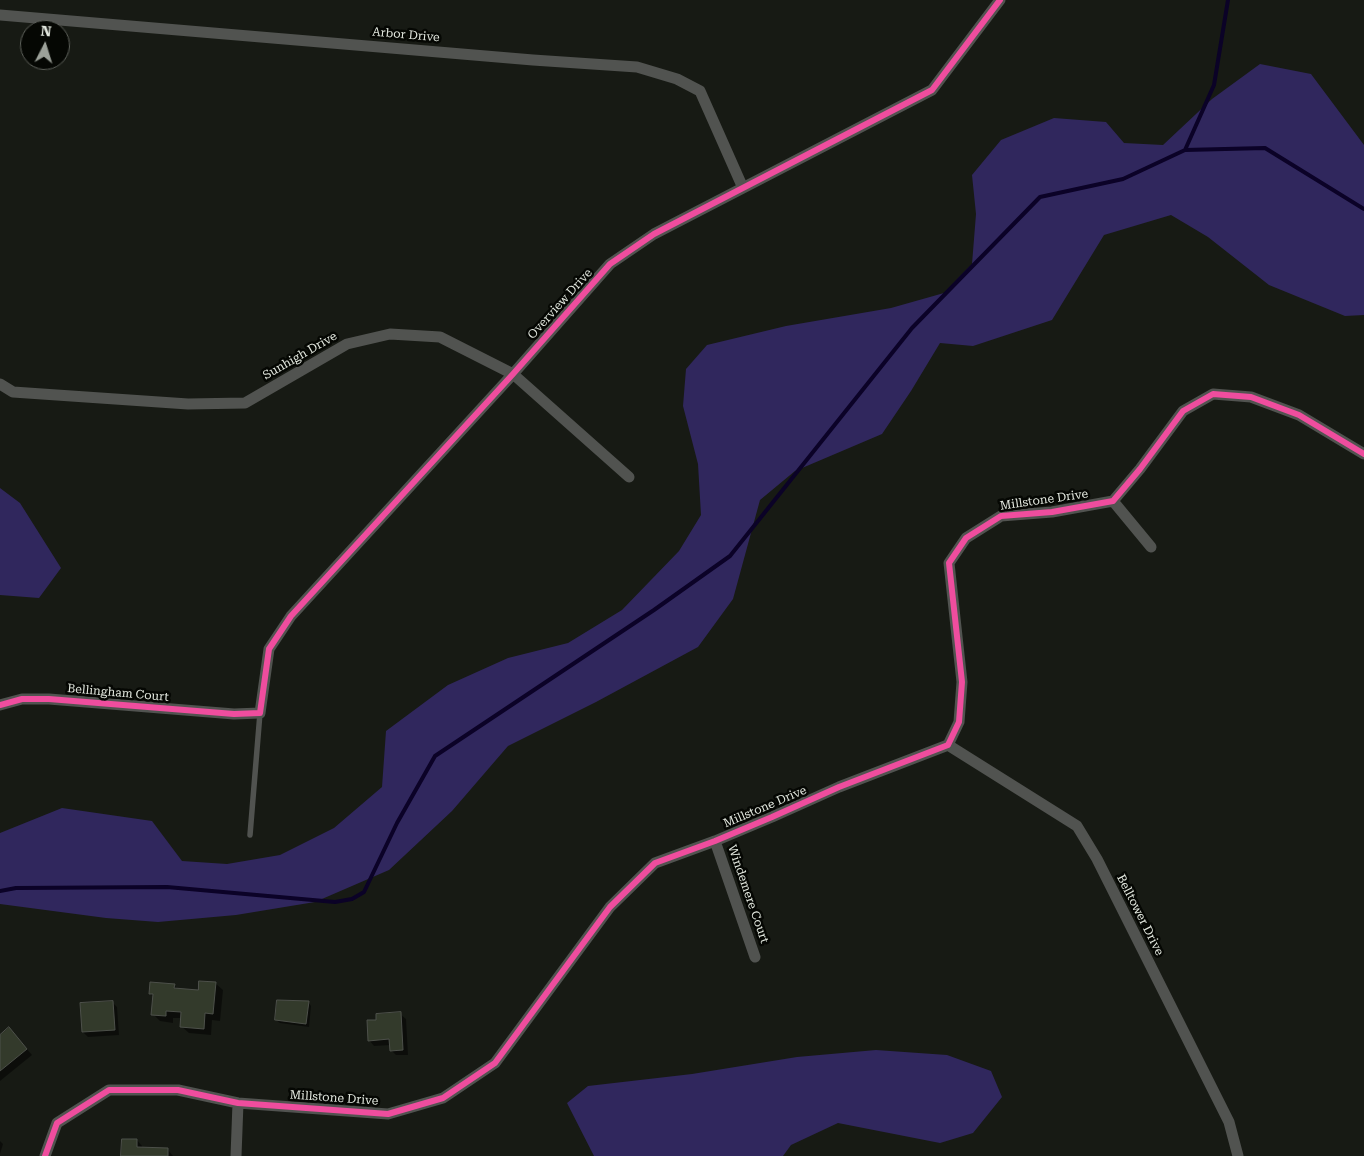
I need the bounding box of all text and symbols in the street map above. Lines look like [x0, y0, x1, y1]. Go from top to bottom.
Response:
north arrow [20, 20, 70, 70]
text: N [40, 23, 52, 39]
street label: Arbor Drive [372, 25, 440, 45]
street label: Overview Drive [525, 266, 595, 342]
street label: Sunhigh Drive [260, 329, 340, 383]
street label: Millstone Drive [999, 487, 1089, 513]
street label: Bellingham Court [67, 681, 169, 705]
street label: Millstone Drive [721, 783, 809, 831]
street label: Windemere Court [724, 843, 772, 945]
street label: Belltower Drive [1113, 872, 1167, 958]
street label: Millstone Drive [289, 1088, 379, 1108]

